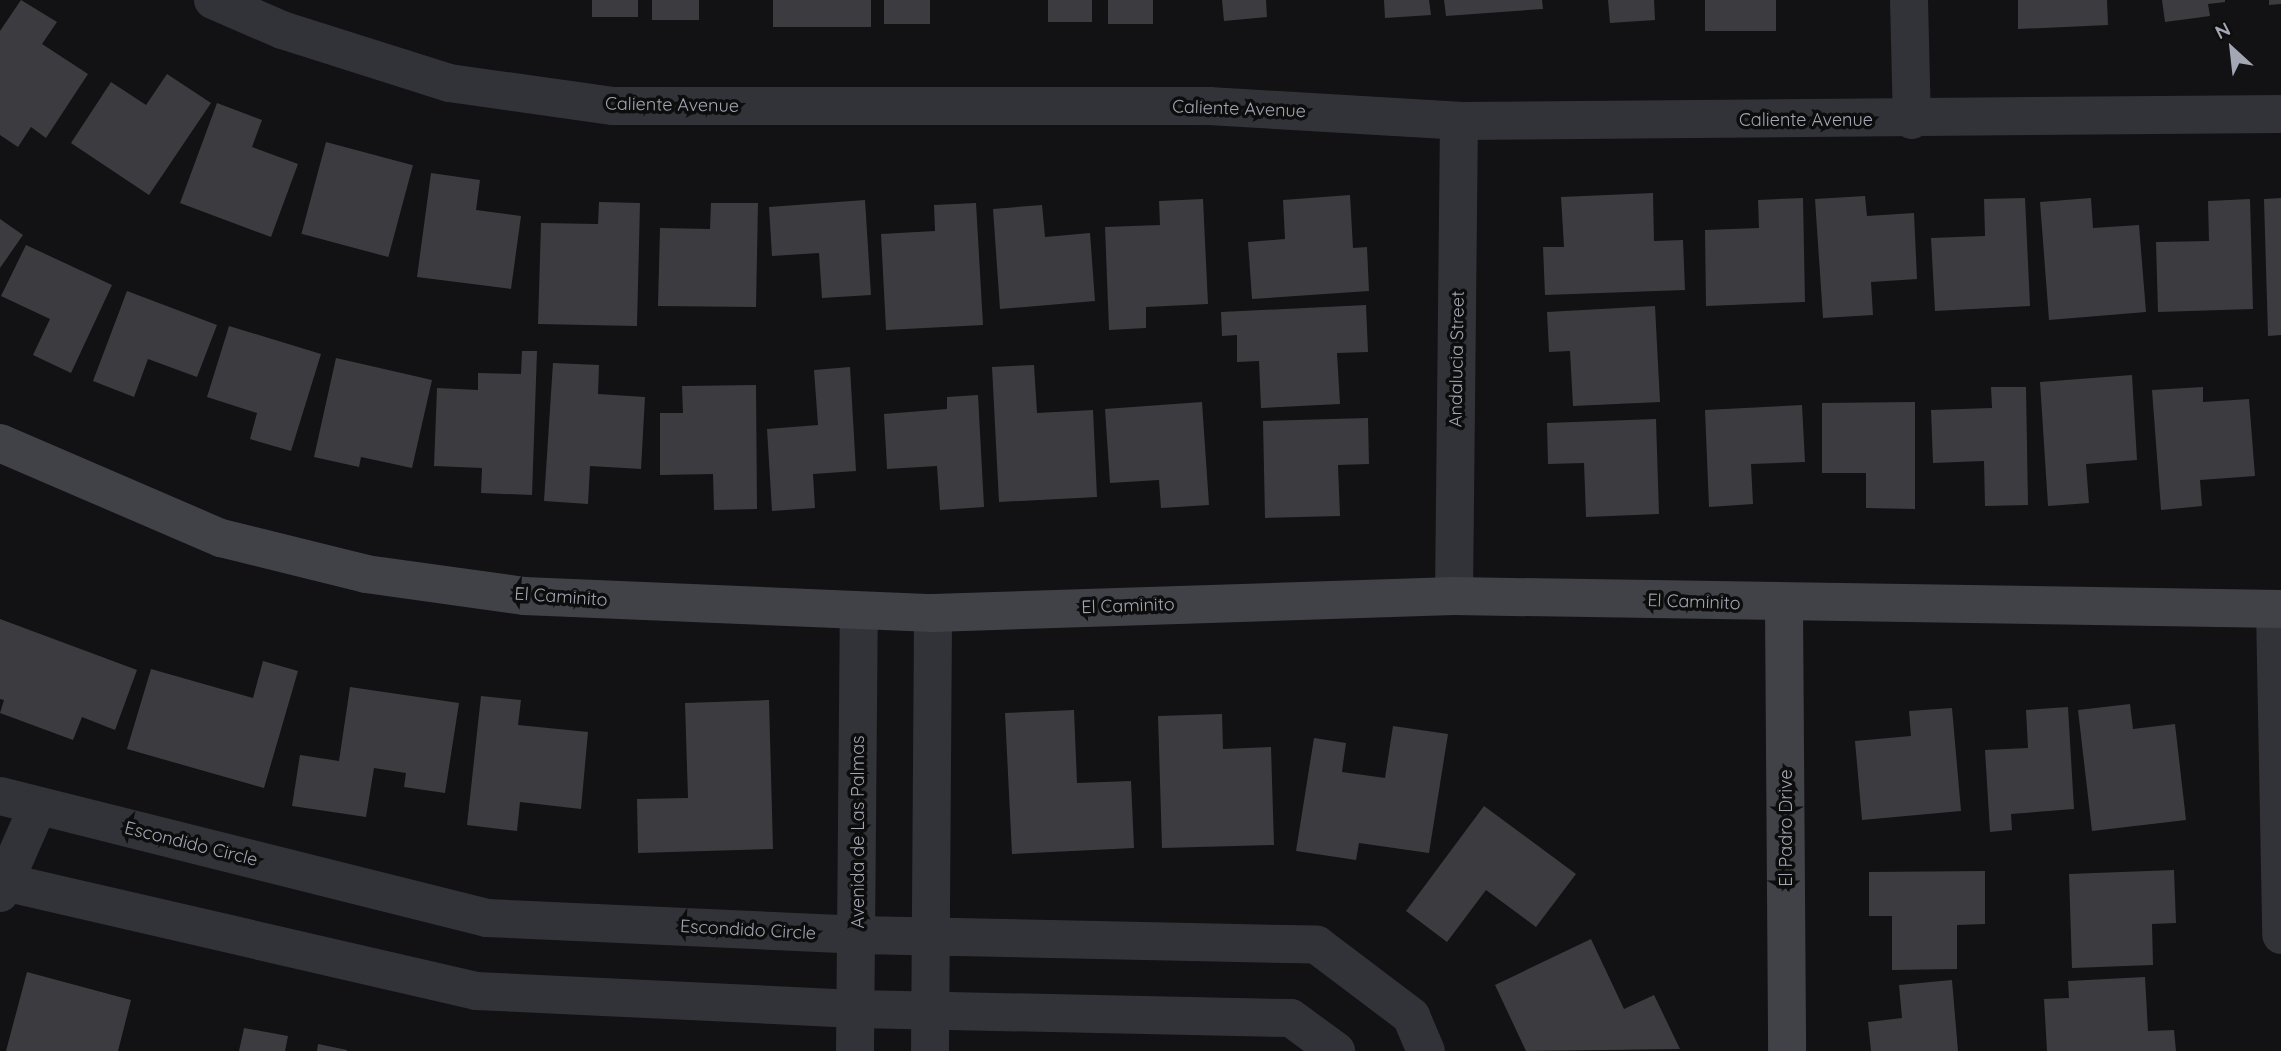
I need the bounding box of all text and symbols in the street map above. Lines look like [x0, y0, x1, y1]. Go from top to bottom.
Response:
north arrow [2197, 14, 2267, 84]
text: N [2211, 16, 2234, 44]
street label: Caliente Avenue [605, 93, 739, 117]
street label: Caliente Avenue [1172, 96, 1306, 122]
street label: Caliente Avenue [1739, 109, 1873, 131]
street label: Andalucia Street [1445, 291, 1469, 427]
street label: El Caminito [514, 583, 608, 611]
street label: El Caminito [1647, 590, 1741, 614]
street label: El Caminito [1081, 594, 1175, 618]
street label: Avenida de Las Palmas [847, 735, 869, 929]
street label: El Padro Drive [1775, 769, 1797, 887]
street label: Escondido Circle [122, 817, 260, 871]
street label: Escondido Circle [679, 916, 817, 944]

